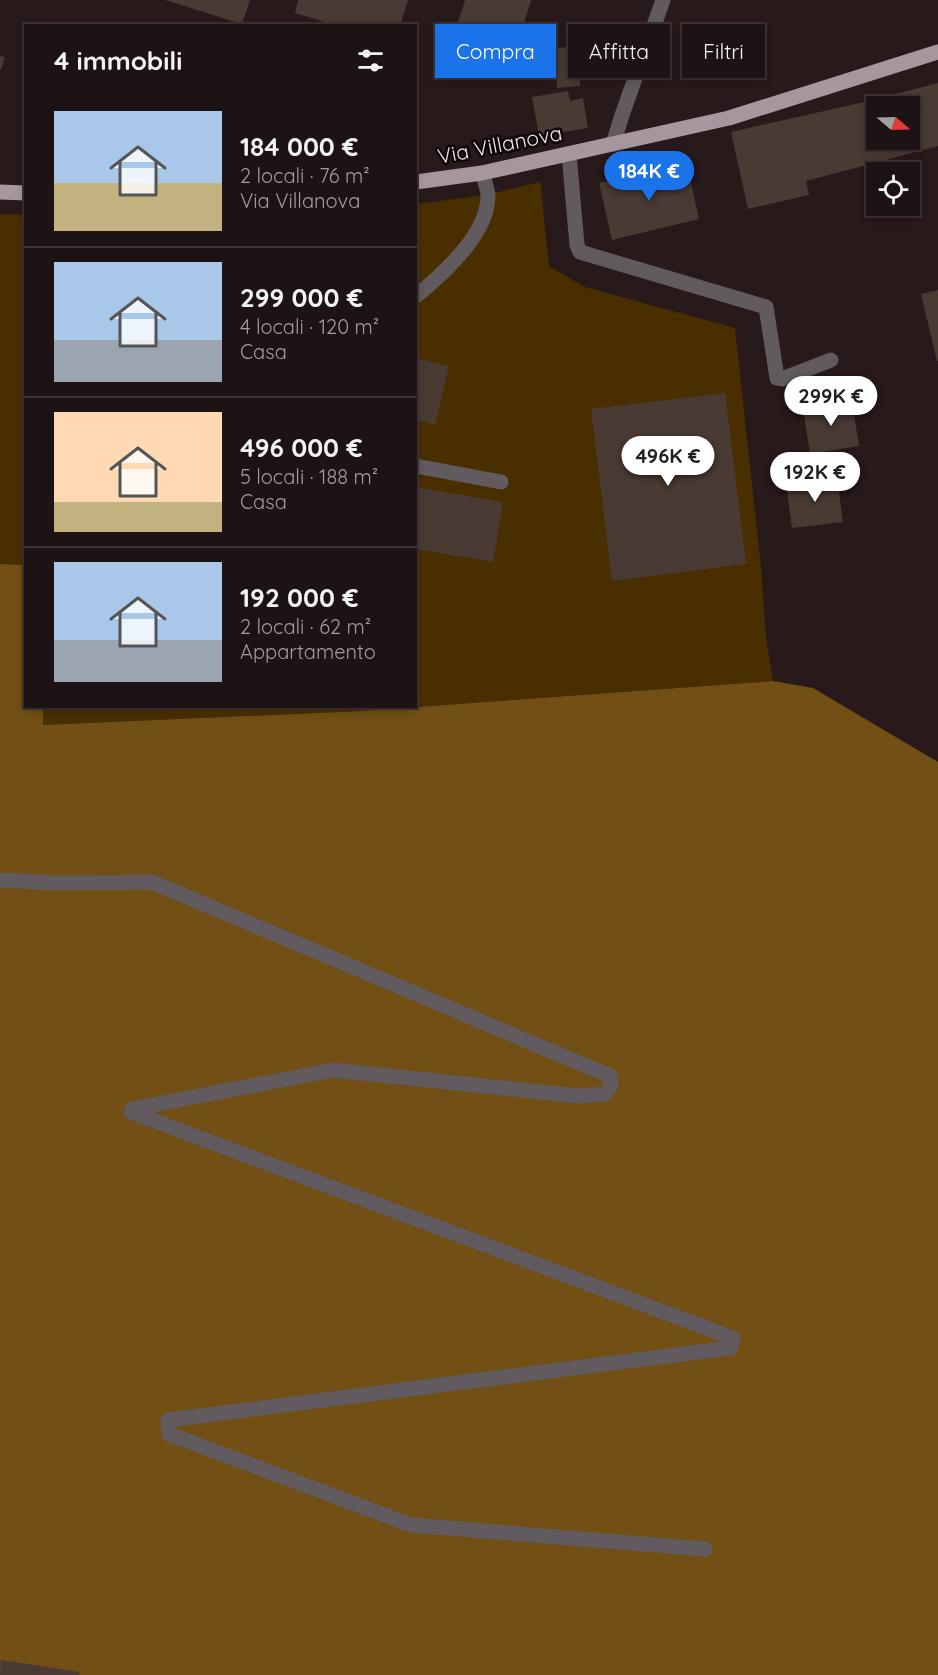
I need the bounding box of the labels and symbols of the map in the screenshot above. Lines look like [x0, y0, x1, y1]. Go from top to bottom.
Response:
north arrow [866, 96, 920, 150]
street label: Via Villanova [435, 119, 564, 169]
pin: 184K € [600, 151, 698, 202]
pin: 299K € [782, 376, 880, 427]
pin: 496K € [619, 436, 717, 487]
pin: 192K € [766, 452, 864, 503]

